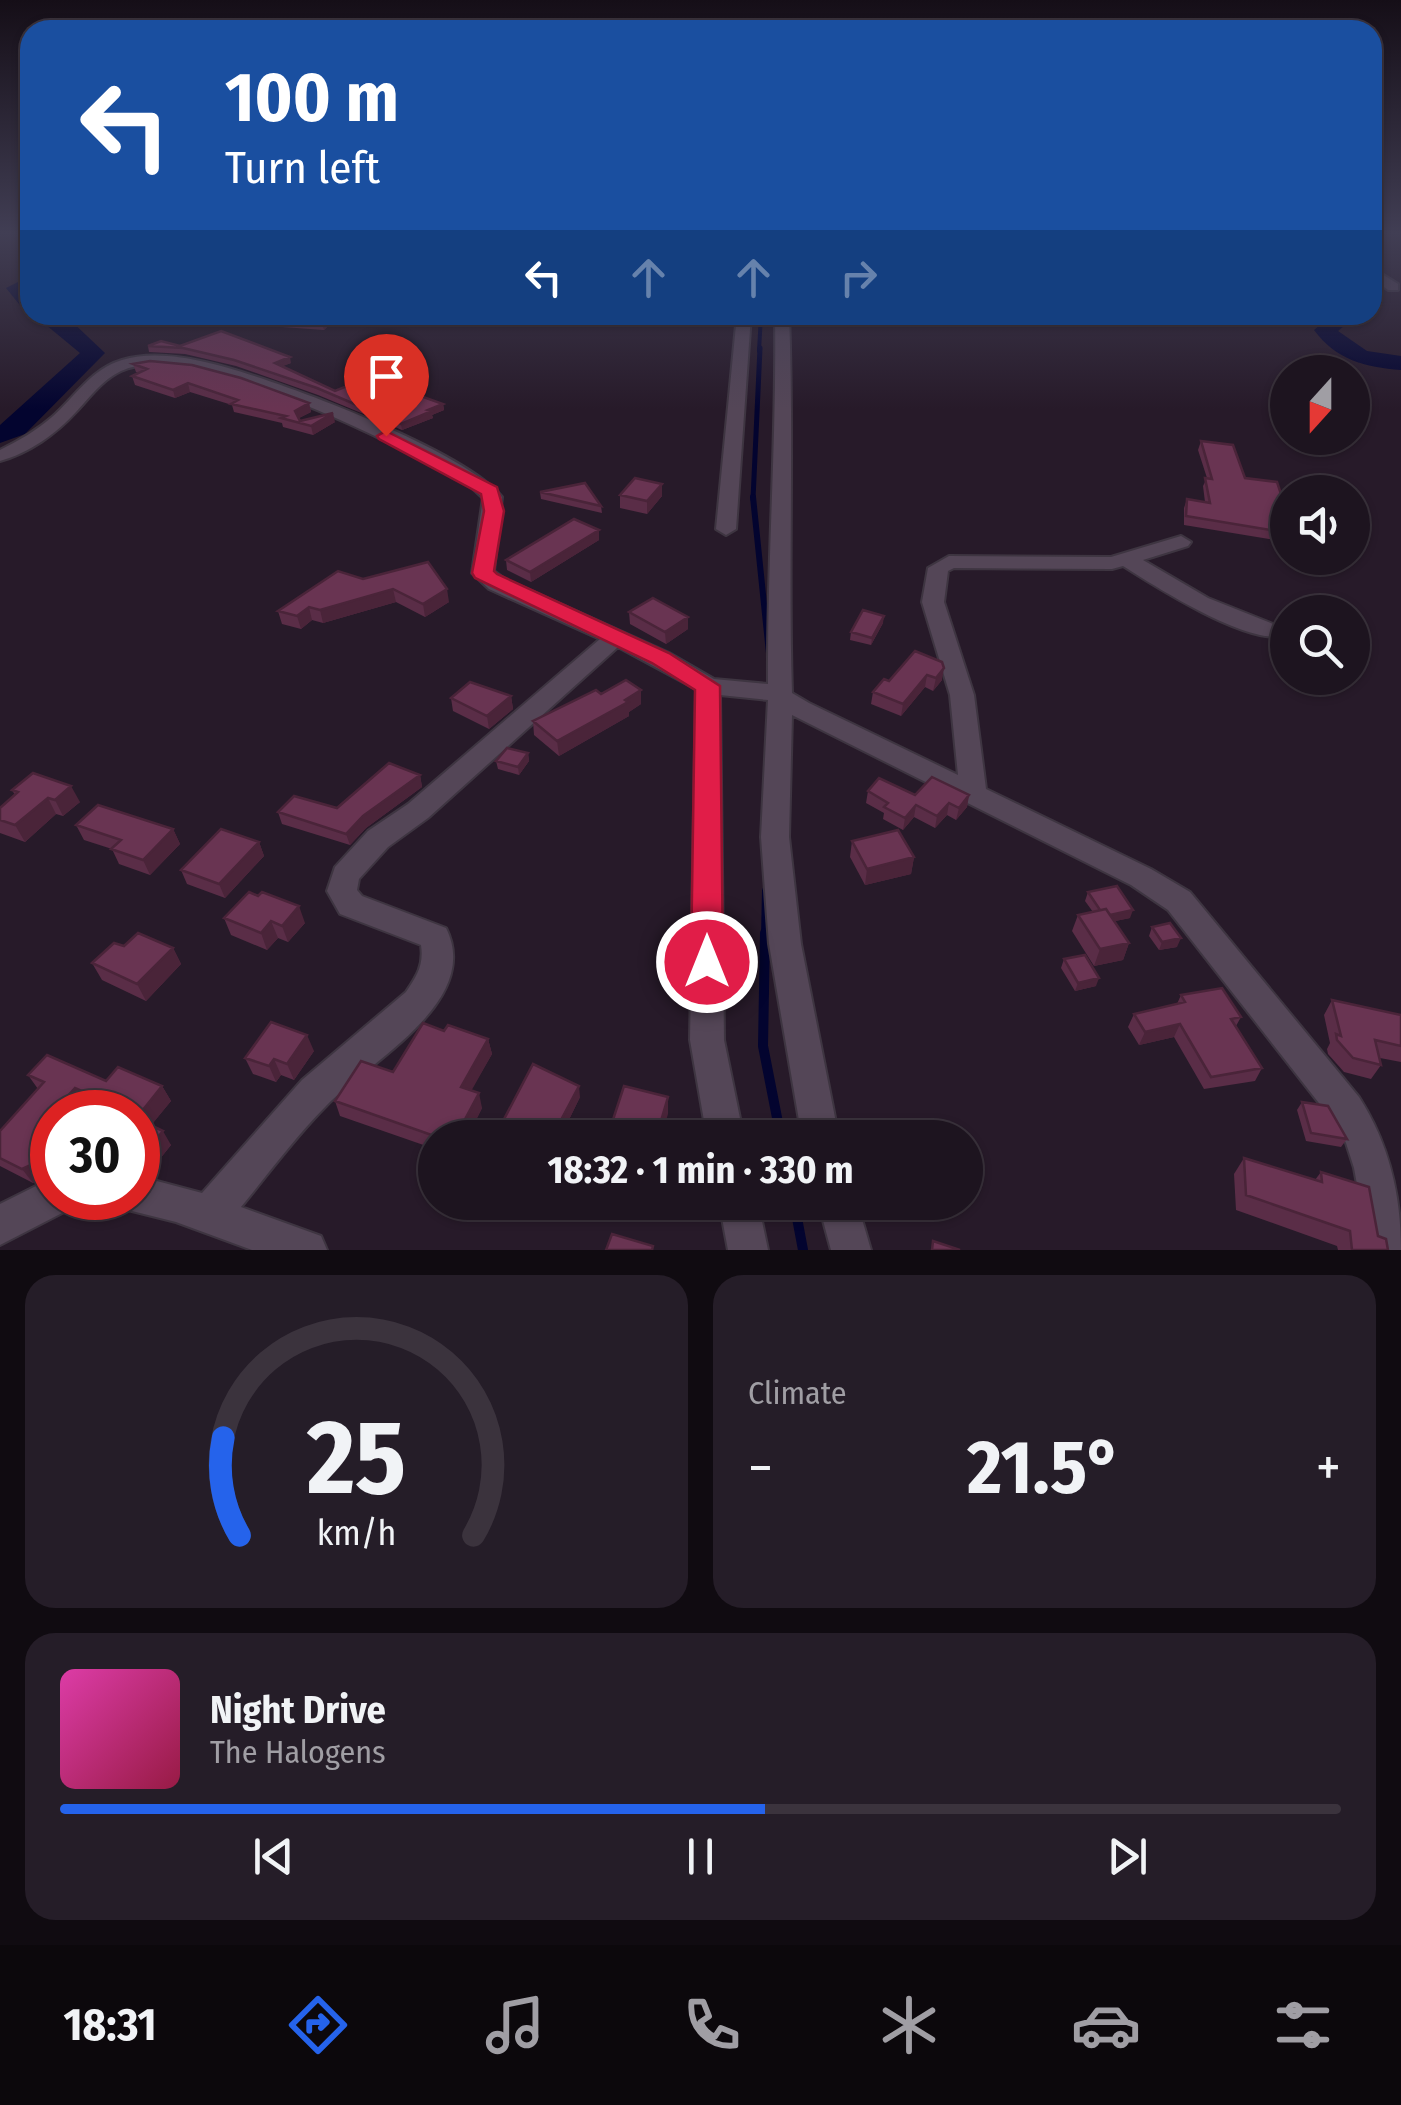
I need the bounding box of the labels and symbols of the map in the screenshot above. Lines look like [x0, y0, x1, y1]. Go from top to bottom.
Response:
pin [344, 334, 429, 437]
north arrow [1270, 355, 1370, 455]
position arrow [655, 910, 759, 1014]
speed limit sign: 30 [30, 1090, 160, 1220]

